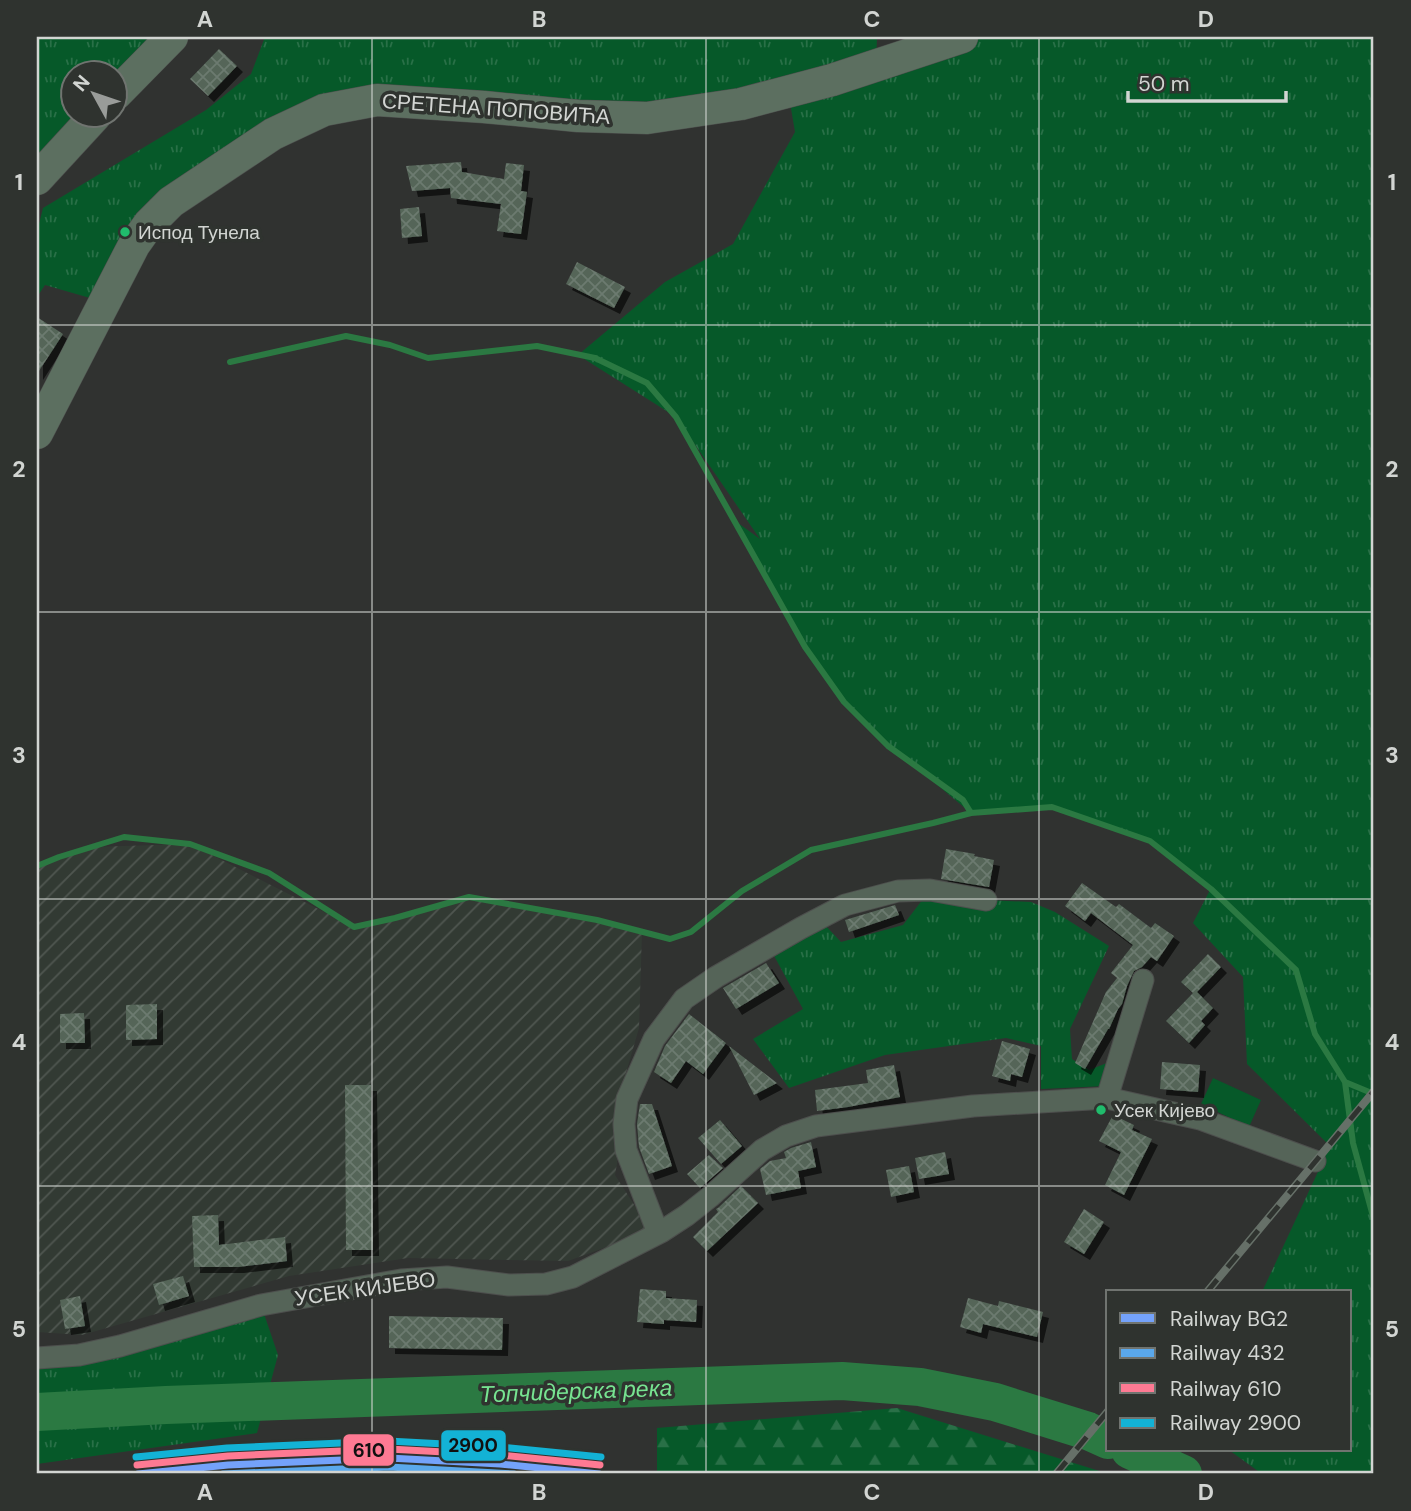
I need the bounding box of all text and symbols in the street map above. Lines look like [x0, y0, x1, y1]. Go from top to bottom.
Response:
text: A [197, 4, 213, 34]
text: B [532, 4, 546, 34]
text: C [864, 4, 880, 34]
text: D [1198, 4, 1214, 34]
north arrow [60, 60, 130, 130]
scale bar [1128, 60, 1285, 104]
text: N [67, 70, 95, 97]
text: 50 m [1138, 70, 1189, 98]
street label: СРЕТЕНА ПОПОВИЋА [381, 87, 611, 131]
text: 1 [15, 167, 23, 197]
text: 1 [1388, 167, 1396, 197]
place label: Испод Тунела [138, 220, 260, 245]
marker: Испод Тунела [118, 225, 132, 239]
text: 2 [12, 454, 26, 484]
text: 2 [1385, 454, 1399, 484]
text: 3 [12, 740, 26, 770]
text: 3 [1385, 740, 1399, 770]
text: 4 [12, 1027, 27, 1057]
text: 4 [1385, 1027, 1400, 1057]
place label: Усек Кијево [1114, 1098, 1215, 1123]
marker: Усек Кијево [1094, 1103, 1108, 1117]
street label: УСЕК КИЈЕВО [293, 1265, 437, 1313]
legend [1106, 1290, 1352, 1452]
text: Railway BG2 [1170, 1305, 1288, 1333]
text: 5 [12, 1314, 26, 1344]
text: 5 [1385, 1314, 1399, 1344]
text: Railway 432 [1170, 1339, 1285, 1367]
water label: Топчидерска река [479, 1373, 673, 1409]
text: Railway 610 [1170, 1375, 1281, 1403]
text: Railway 2900 [1170, 1409, 1301, 1437]
line badge: 2900 [440, 1429, 507, 1462]
line badge: 610 [342, 1433, 395, 1467]
text: 2900 [448, 1433, 498, 1458]
text: 610 [353, 1438, 385, 1463]
text: A [197, 1477, 213, 1507]
text: B [532, 1477, 546, 1507]
text: C [864, 1477, 880, 1507]
text: D [1198, 1477, 1214, 1507]

